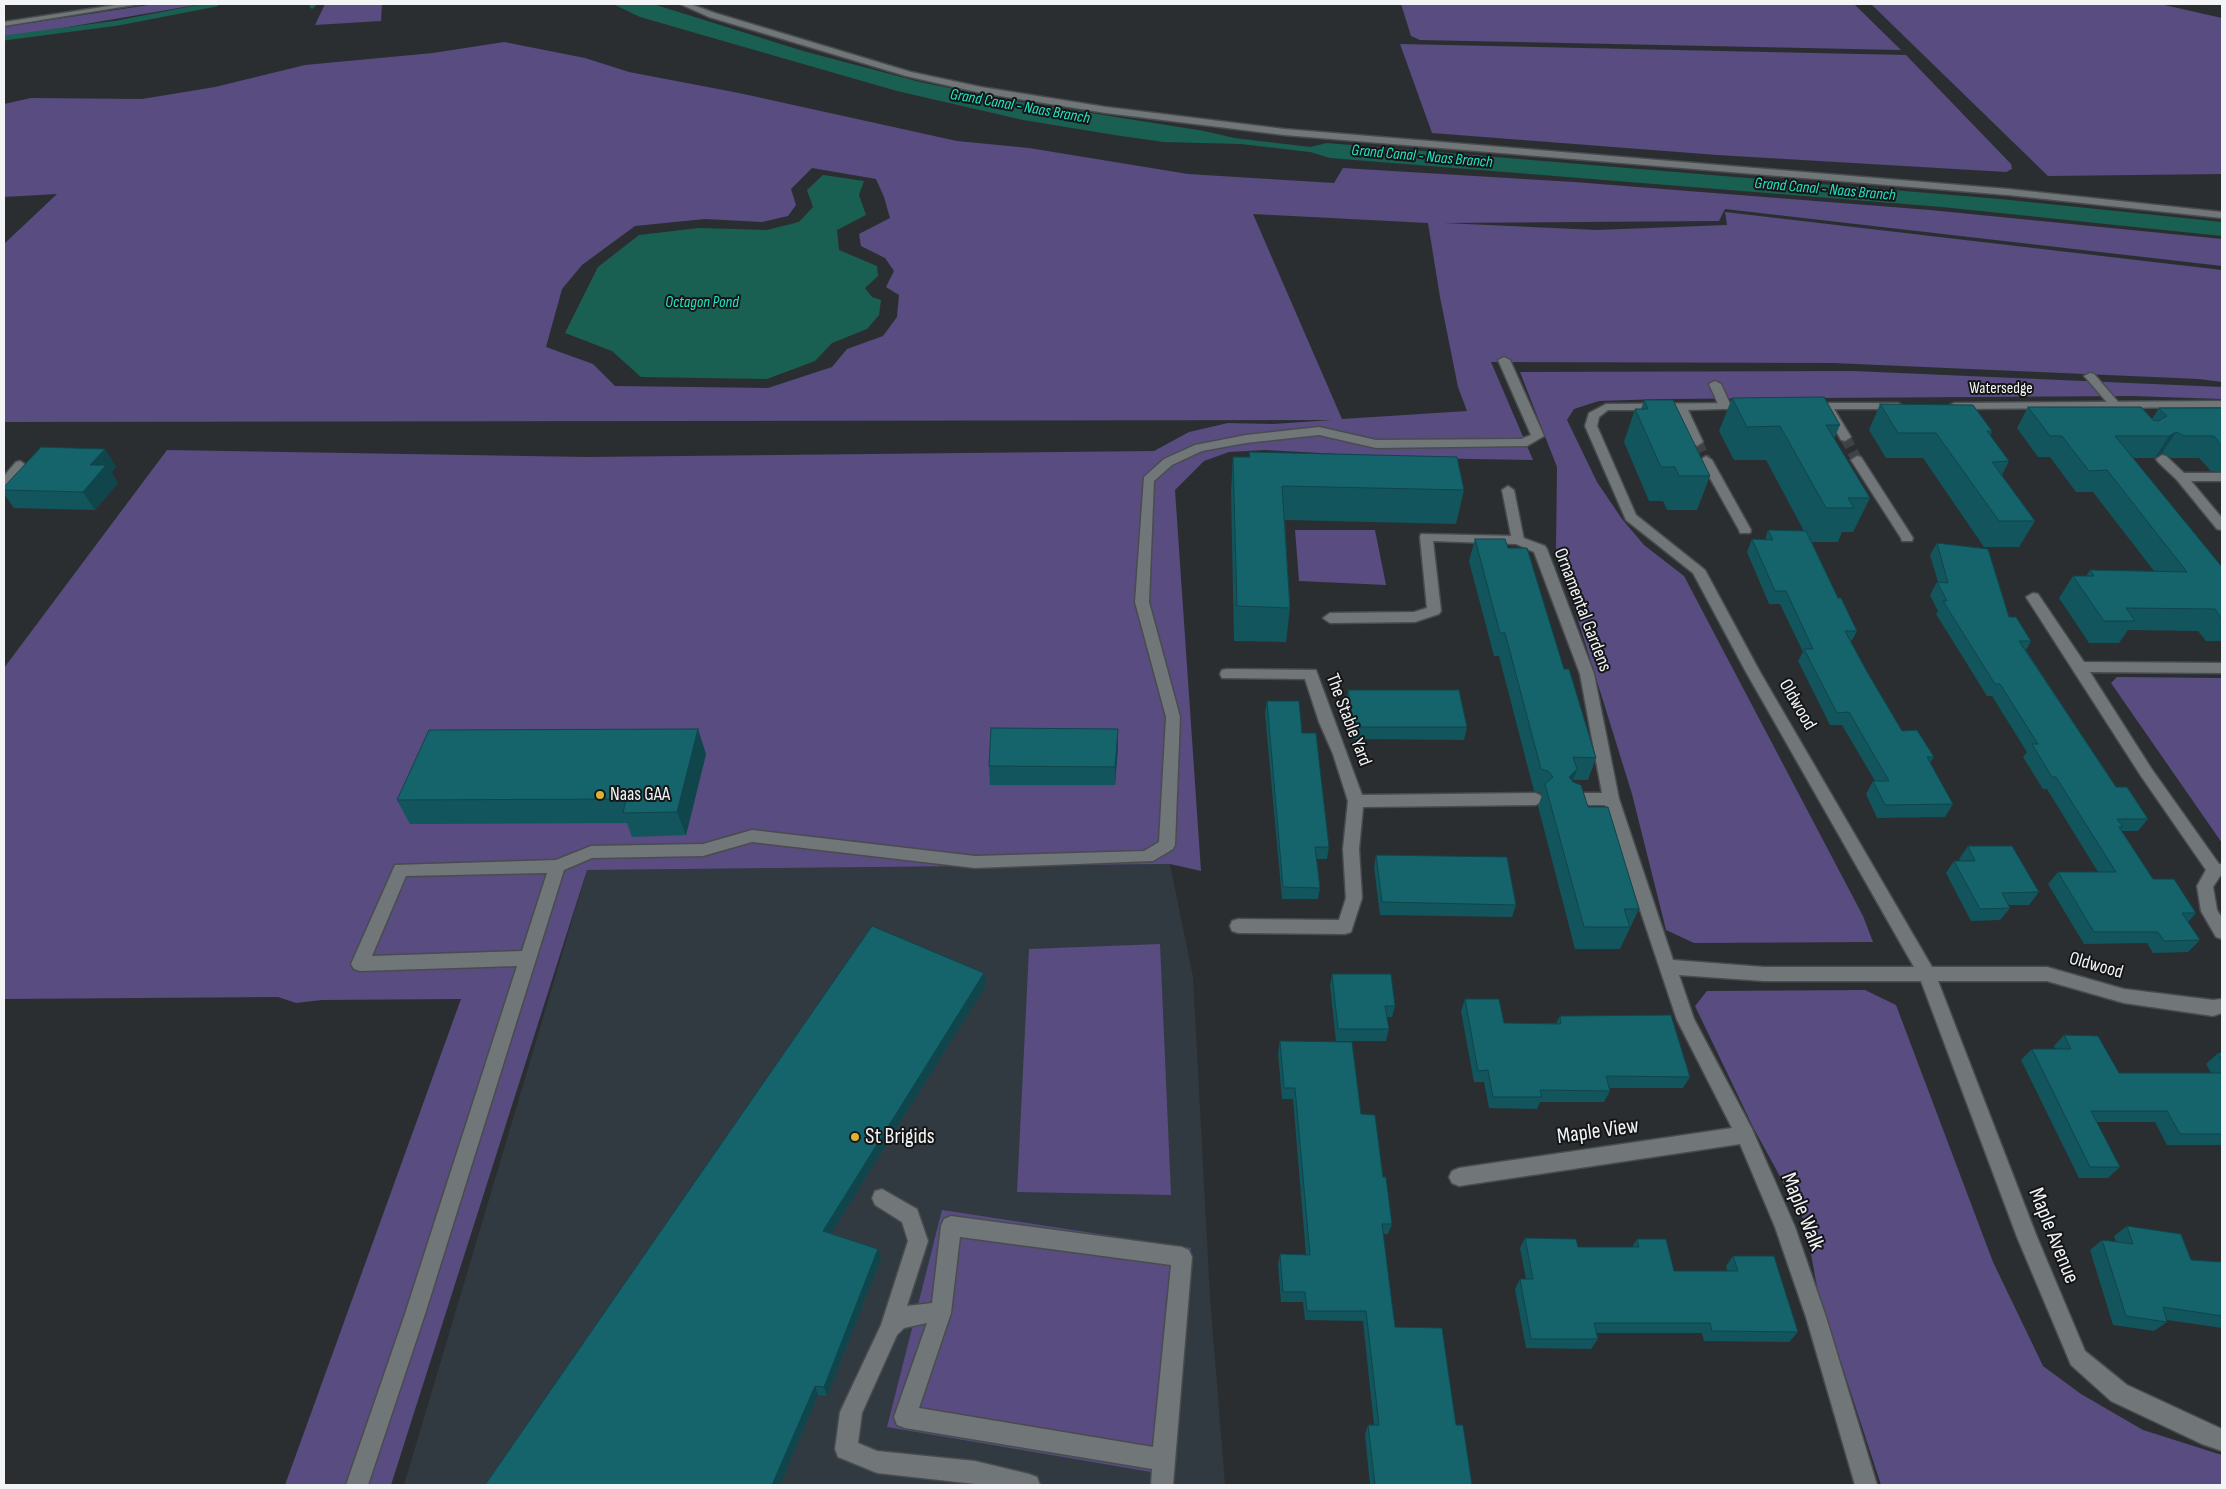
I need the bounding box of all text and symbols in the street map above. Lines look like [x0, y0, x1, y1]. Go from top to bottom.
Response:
water label: Grand Canal - Naas Branch [949, 85, 1091, 129]
water label: Grand Canal - Naas Branch [1351, 141, 1493, 173]
water label: Grand Canal - Naas Branch [1754, 174, 1896, 206]
water label: Octagon Pond [665, 293, 739, 313]
street label: Watersedge [1969, 379, 2033, 399]
street label: Ornamental Gardens [1548, 545, 1616, 675]
street label: The Stable Yard [1320, 671, 1376, 769]
street label: Oldwood [1773, 675, 1821, 735]
place label: Naas GAA [610, 784, 670, 806]
marker: Naas GAA [594, 789, 606, 801]
street label: Oldwood [2066, 947, 2126, 985]
street label: Maple View [1555, 1113, 1641, 1151]
place label: St Brigids [865, 1124, 935, 1150]
marker: St Brigids [849, 1131, 861, 1143]
street label: Maple Walk [1774, 1169, 1830, 1255]
street label: Maple Avenue [2022, 1184, 2084, 1288]

